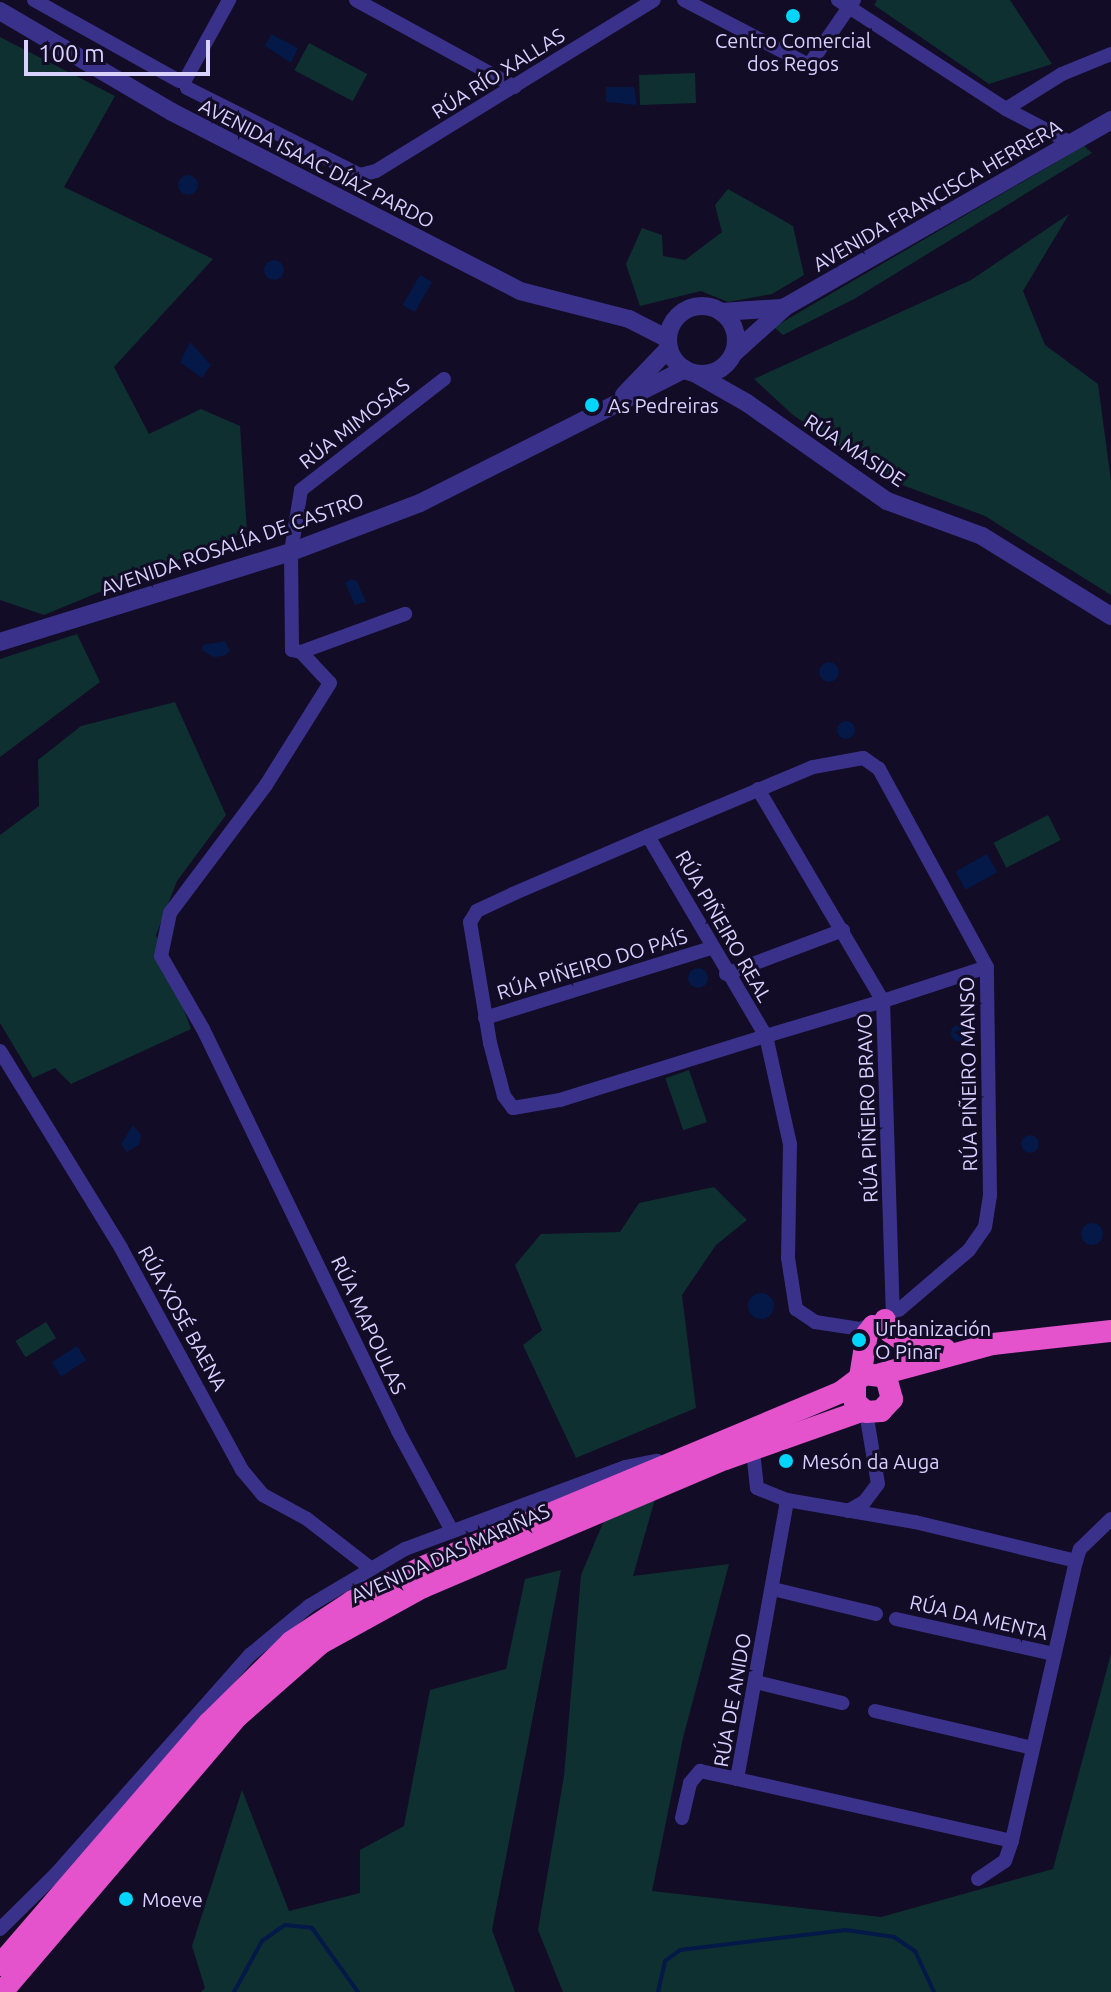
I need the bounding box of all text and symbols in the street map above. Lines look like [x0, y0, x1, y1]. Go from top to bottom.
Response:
marker: Centro Comercial dos Regos [784, 7, 802, 25]
street label: RÚA RÍO XALLAS [427, 23, 569, 123]
scale bar [28, 24, 214, 74]
place label: Centro Comercial dos Regos [715, 28, 871, 75]
text: 100 m [38, 40, 105, 67]
street label: AVENIDA ISAAC DÍAZ PARDO [196, 93, 438, 233]
street label: AVENIDA FRANCISCA HERRERA [808, 114, 1066, 276]
street label: RÚA MIMOSAS [294, 372, 414, 474]
place label: As Pedreiras [608, 393, 719, 417]
marker: As Pedreiras [583, 396, 601, 414]
street label: RÚA MASIDE [800, 409, 910, 491]
street label: AVENIDA ROSALÍA DE CASTRO [97, 488, 367, 600]
street label: RÚA PIÑEIRO REAL [671, 846, 777, 1006]
street label: RÚA PIÑEIRO DO PAÍS [494, 924, 690, 1004]
street label: RÚA PIÑEIRO MANSO [954, 977, 982, 1171]
street label: RÚA PIÑEIRO BRAVO [852, 1013, 882, 1203]
street label: RÚA XOSÉ BAENA [133, 1241, 233, 1395]
street label: RÚA MAPOULAS [326, 1252, 412, 1398]
place label: Urbanización O Pinar [875, 1316, 991, 1363]
marker: Urbanización O Pinar [850, 1331, 868, 1349]
place label: Mesón da Auga [802, 1449, 940, 1473]
marker: Mesón da Auga [777, 1452, 795, 1470]
street label: AVENIDA DAS MARIÑAS [347, 1498, 553, 1608]
street label: RÚA DA MENTA [908, 1589, 1050, 1645]
street label: RÚA DE ANIDO [708, 1631, 756, 1769]
place label: Moeve [142, 1887, 203, 1911]
marker: Moeve [117, 1890, 135, 1908]

